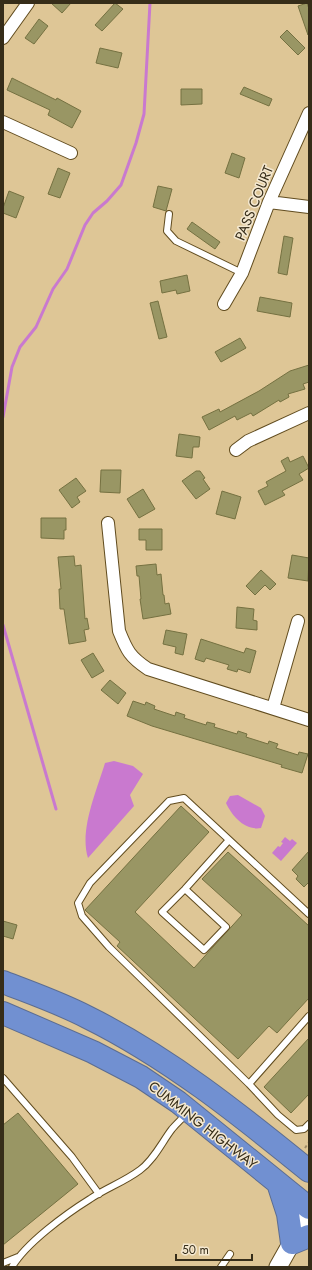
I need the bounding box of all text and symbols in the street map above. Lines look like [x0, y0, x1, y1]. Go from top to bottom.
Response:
street label: PASS COURT [230, 162, 278, 243]
street label: CUMMING HIGHWAY [144, 1076, 262, 1174]
scale bar [176, 1236, 252, 1262]
text: 50 m [182, 1241, 209, 1259]

